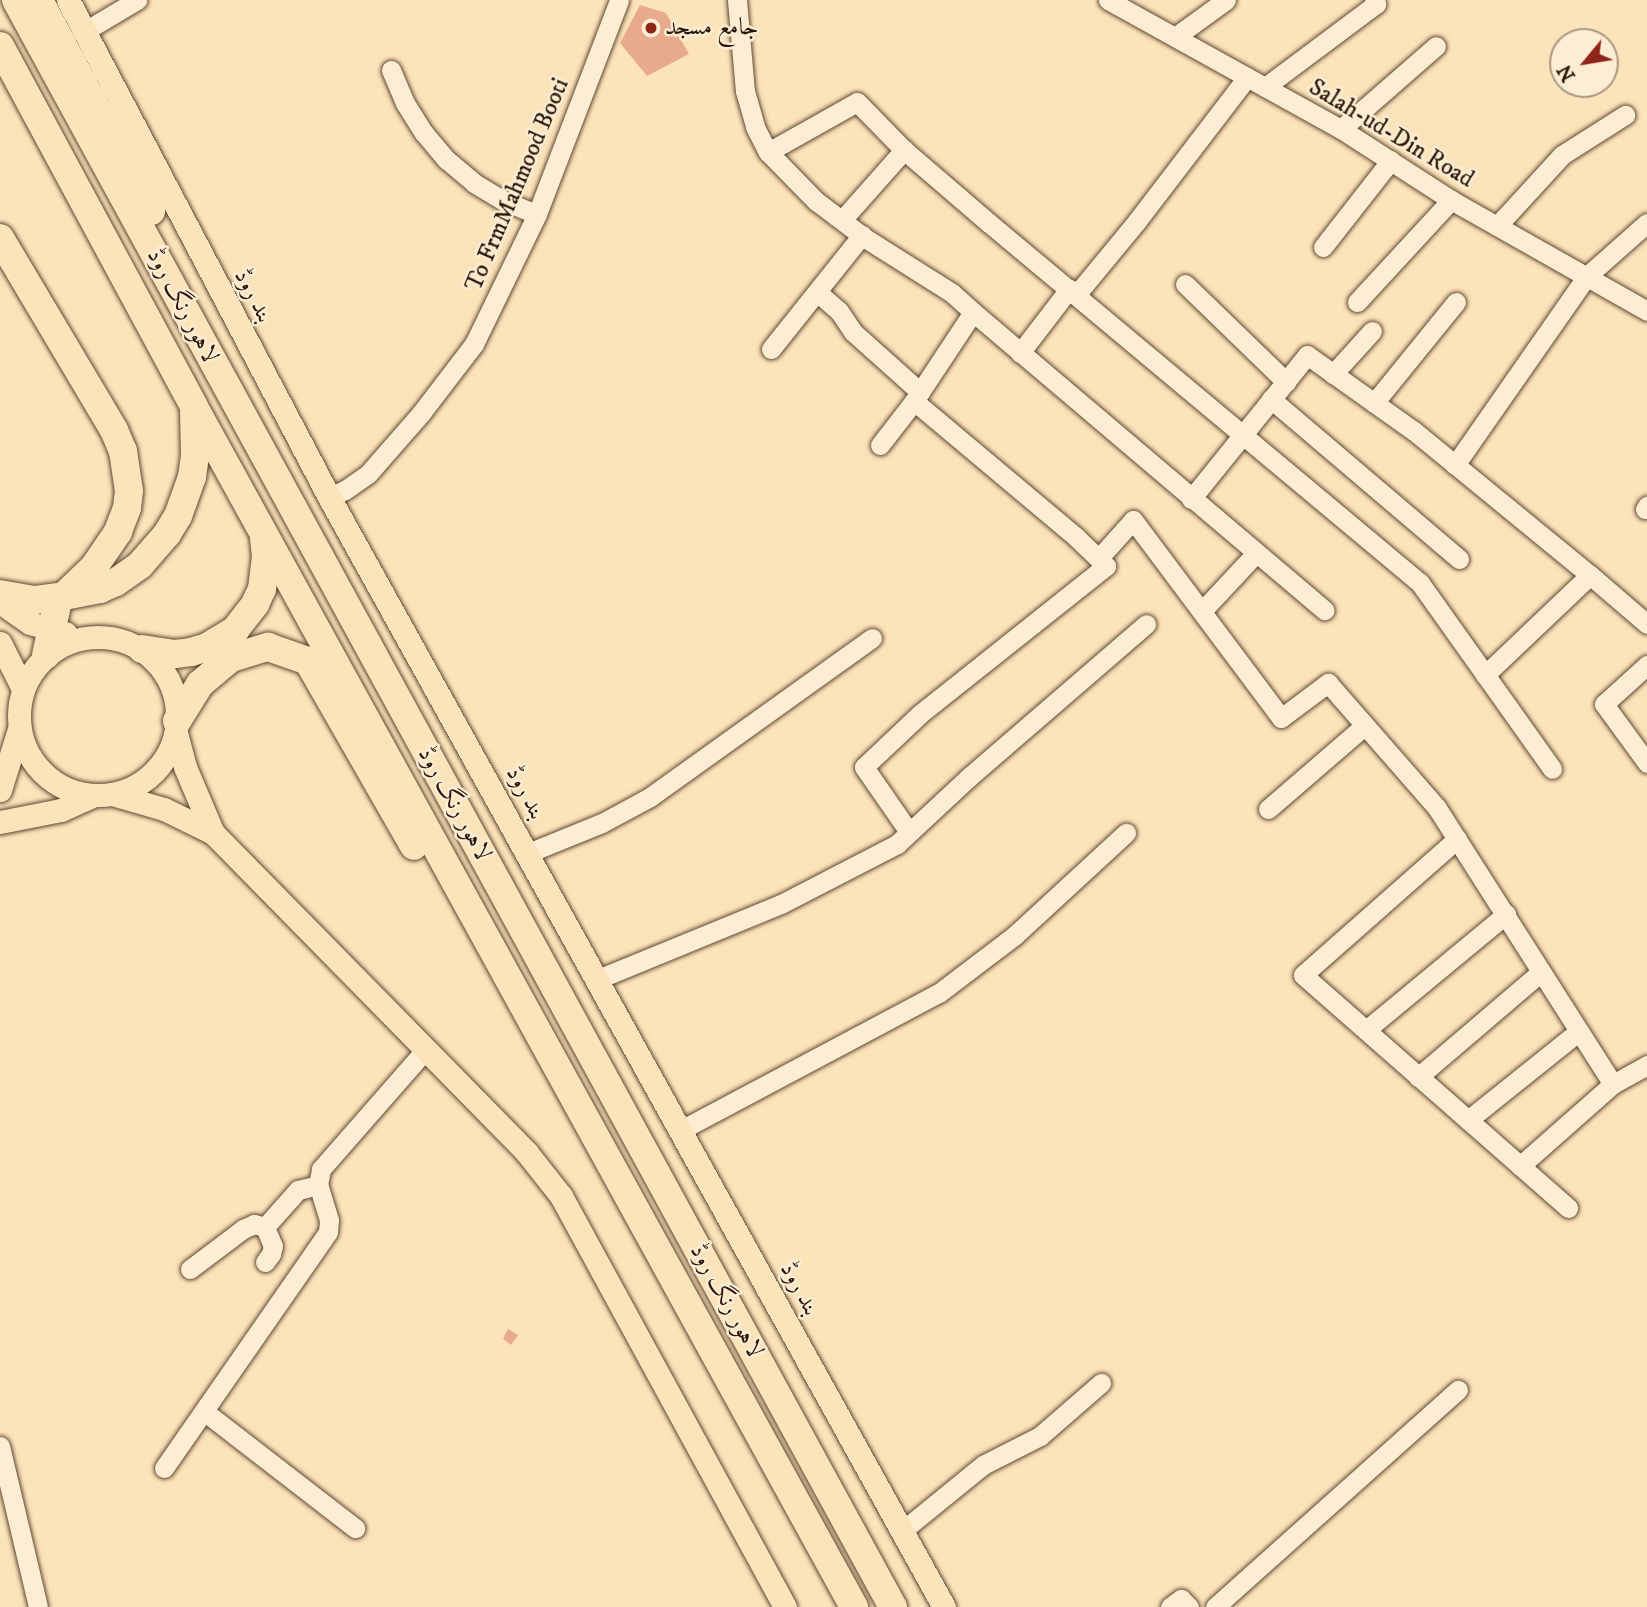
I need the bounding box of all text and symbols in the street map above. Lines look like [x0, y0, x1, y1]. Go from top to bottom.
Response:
place label: جامع مسجد [665, 14, 758, 42]
marker: جامع مسجد [643, 20, 659, 36]
north arrow [1549, 28, 1619, 98]
text: N [1553, 60, 1581, 85]
street label: Salah-ud-Din Road [1303, 73, 1479, 195]
street label: To FrmMahmood Booti [460, 74, 576, 296]
street label: لاہور رنگ روڈ [140, 244, 224, 368]
street label: بند روڈ [227, 264, 279, 328]
street label: لاہور رنگ روڈ [411, 742, 497, 866]
street label: بند روڈ [499, 761, 551, 825]
street label: لاہور رنگ روڈ [683, 1239, 769, 1363]
street label: بند روڈ [773, 1257, 825, 1321]

